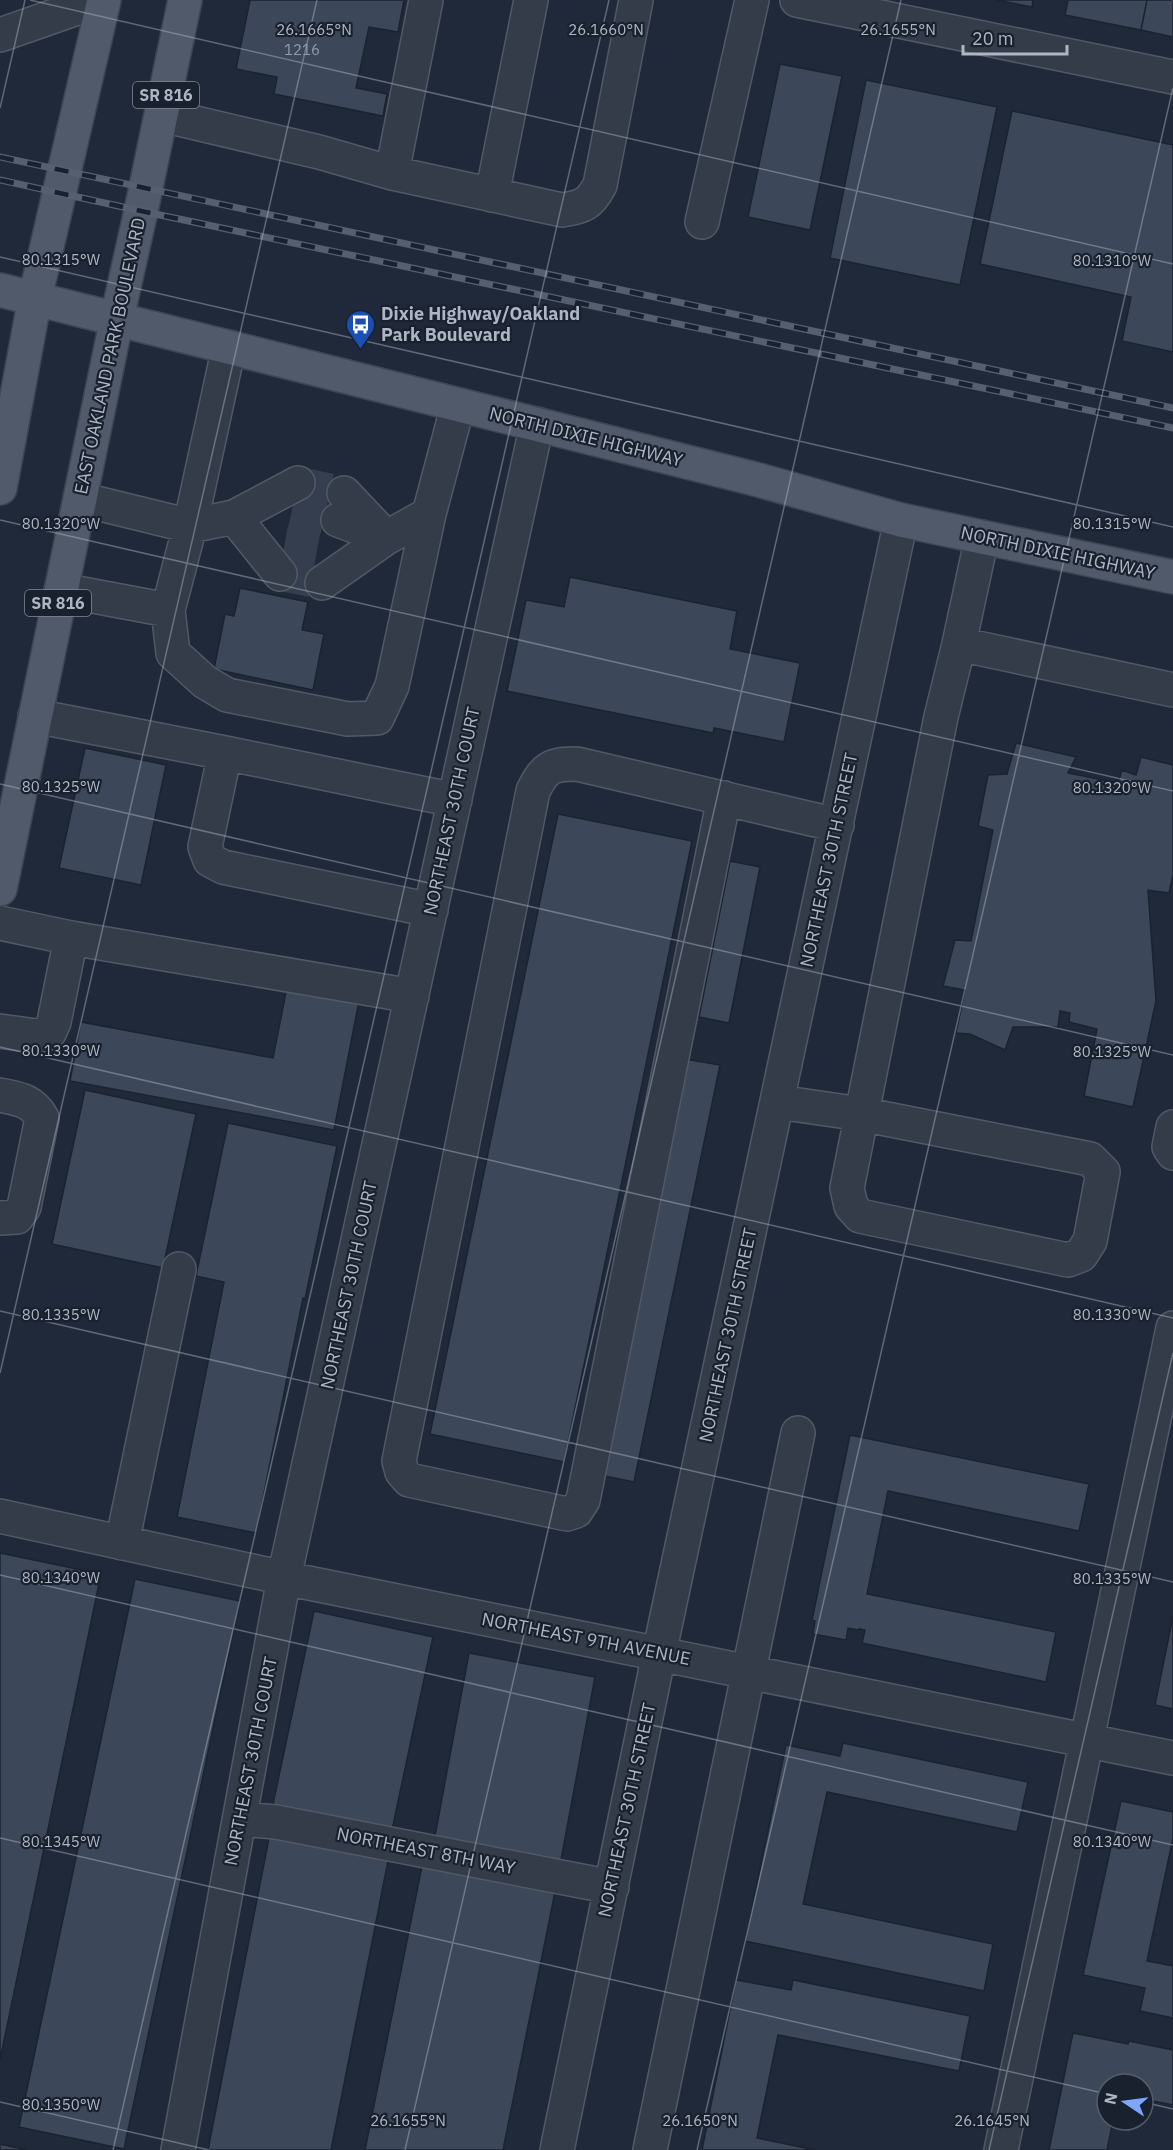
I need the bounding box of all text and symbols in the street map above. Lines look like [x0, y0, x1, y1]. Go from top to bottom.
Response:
scale bar [963, 18, 1066, 56]
text: 26.1665°N [276, 20, 352, 39]
text: 26.1660°N [568, 20, 644, 39]
text: 26.1655°N [860, 20, 936, 39]
text: 20 m [972, 27, 1014, 50]
house number: 1216 [284, 40, 320, 59]
road number: SR 816 [133, 82, 199, 108]
street label: EAST OAKLAND PARK BOULEVARD [69, 215, 150, 496]
text: 80.1315°W [22, 250, 101, 269]
text: 80.1310°W [1073, 251, 1152, 270]
place label: Dixie Highway/Oakland Park Boulevard [381, 302, 580, 346]
bus stop icon: Dixie Highway/Oakland Park Boulevard [344, 308, 376, 350]
street label: NORTH DIXIE HIGHWAY [487, 401, 685, 472]
text: 80.1320°W [22, 514, 101, 533]
text: 80.1315°W [1073, 514, 1152, 533]
street label: NORTH DIXIE HIGHWAY [959, 521, 1158, 584]
road number: SR 816 [25, 590, 91, 616]
street label: NORTHEAST 30TH COURT [418, 705, 485, 917]
street label: NORTHEAST 30TH STREET [795, 751, 862, 969]
text: 80.1325°W [22, 777, 101, 796]
text: 80.1320°W [1073, 778, 1152, 797]
text: 80.1330°W [22, 1041, 101, 1060]
text: 80.1325°W [1073, 1042, 1152, 1061]
street label: NORTHEAST 30TH COURT [315, 1179, 382, 1391]
street label: NORTHEAST 30TH STREET [694, 1226, 761, 1444]
text: 80.1335°W [22, 1305, 101, 1324]
text: 80.1330°W [1073, 1305, 1152, 1324]
text: 80.1340°W [22, 1568, 101, 1587]
text: 80.1335°W [1073, 1569, 1152, 1588]
street label: NORTHEAST 9TH AVENUE [480, 1607, 692, 1670]
street label: NORTHEAST 30TH COURT [219, 1654, 282, 1867]
street label: NORTHEAST 30TH STREET [593, 1701, 660, 1919]
street label: NORTHEAST 8TH WAY [335, 1822, 518, 1879]
text: 80.1345°W [22, 1832, 101, 1851]
text: 80.1340°W [1073, 1832, 1152, 1851]
north arrow [1095, 2072, 1155, 2132]
text: N [1099, 2091, 1121, 2107]
text: 80.1350°W [22, 2095, 101, 2114]
text: 26.1655°N [370, 2111, 446, 2130]
text: 26.1650°N [662, 2111, 738, 2130]
text: 26.1645°N [954, 2111, 1030, 2130]

